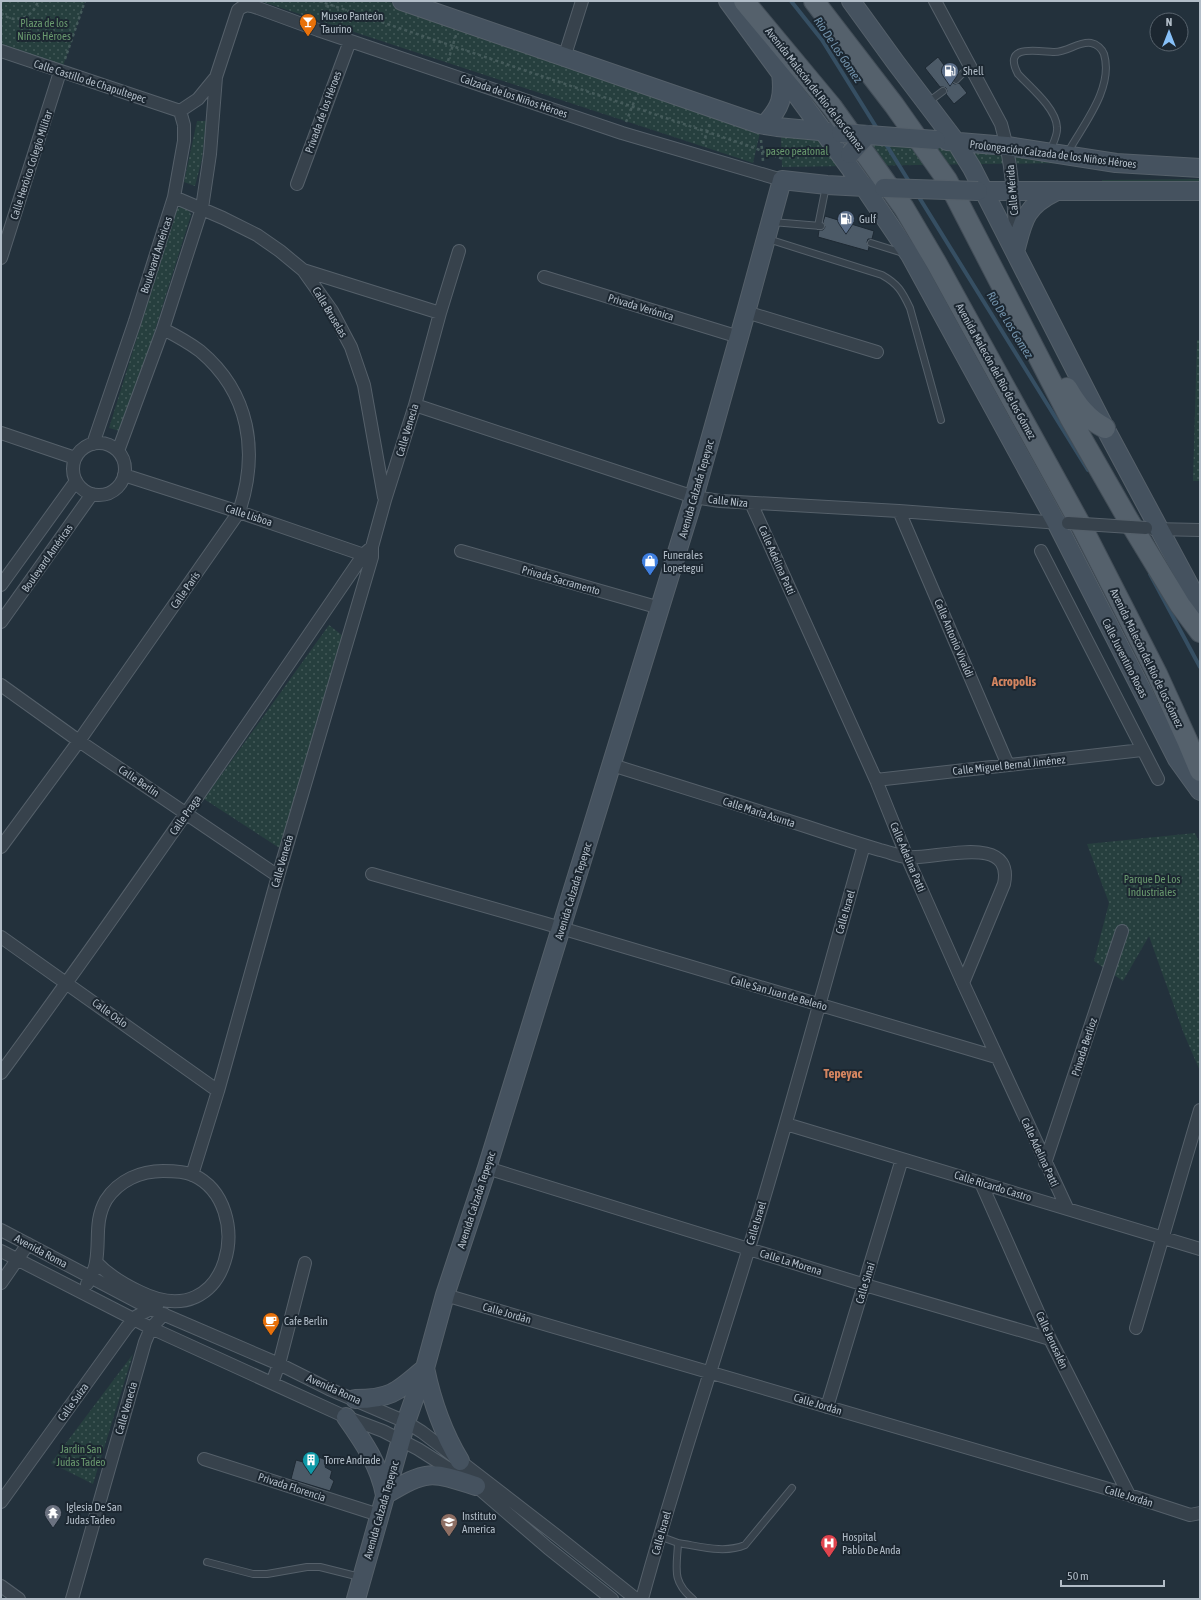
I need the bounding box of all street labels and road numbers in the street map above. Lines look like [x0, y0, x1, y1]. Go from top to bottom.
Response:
street label: Avenida Malecón del Río de los Gómez [763, 25, 867, 153]
street label: Calle Castillo de Chapultepec [32, 57, 148, 105]
street label: Privada de los Héroes [303, 69, 343, 155]
street label: Calzada de los Niños Héroes [459, 72, 569, 120]
street label: Calle Heróico Colegio Militar [8, 108, 55, 221]
street label: Prolongación Calzada de los Niños Héroes [969, 138, 1137, 170]
street label: Calle Mérida [1004, 164, 1020, 216]
street label: Boulevard Américas [138, 215, 174, 295]
street label: Calle Bruselas [310, 285, 350, 340]
street label: Privada Verónica [607, 291, 675, 323]
street label: Avenida Malecón del Río de los Gómez [954, 301, 1038, 441]
street label: Calle Venecia [393, 402, 421, 458]
street label: Avenida Calzada Tepeyac [676, 438, 716, 539]
street label: Calle Niza [707, 493, 749, 509]
street label: Calle Lisboa [224, 502, 274, 528]
street label: Boulevard Américas [19, 522, 75, 594]
street label: Calle Adelina Patti [756, 524, 798, 596]
street label: Privada Sacramento [520, 563, 602, 597]
street label: Calle París [168, 569, 202, 611]
street label: Avenida Malecón del Río de los Gómez [1108, 587, 1186, 729]
street label: Calle Antonio Vivaldi [932, 597, 976, 679]
street label: Calle Juventino Rosas [1100, 616, 1150, 700]
street label: Calle Miguel Bernal Jiménez [952, 753, 1066, 777]
street label: Calle Berlín [116, 763, 162, 799]
street label: Calle Praga [167, 793, 203, 837]
street label: Calle María Asunta [721, 795, 797, 829]
street label: Calle Adelina Patti [888, 820, 928, 894]
street label: Calle Venecia [269, 833, 295, 889]
street label: Avenida Calzada Tepeyac [552, 840, 594, 941]
street label: Calle Israel [833, 889, 857, 935]
street label: Calle San Juan de Beleño [729, 973, 829, 1013]
street label: Calle Oslo [90, 996, 130, 1030]
street label: Privada Berlioz [1069, 1016, 1099, 1078]
street label: Calle Adelina Patti [1019, 1116, 1061, 1188]
street label: Avenida Calzada Tepeyac [455, 1149, 498, 1250]
street label: Calle Ricardo Castro [953, 1169, 1033, 1203]
street label: Calle Israel [744, 1200, 768, 1246]
street label: Avenida Roma [12, 1232, 70, 1270]
street label: Calle La Morena [758, 1247, 824, 1277]
street label: Calle Sinaí [853, 1261, 877, 1305]
street label: Calle Jordán [481, 1300, 533, 1326]
street label: Calle Jerusalén [1034, 1310, 1070, 1370]
street label: Avenida Roma [305, 1372, 363, 1406]
street label: Calle Venecia [113, 1380, 139, 1436]
street label: Calle Suiza [55, 1381, 91, 1423]
street label: Calle Jordán [792, 1391, 844, 1417]
street label: Avenida Calzada Tepeyac [361, 1459, 401, 1560]
street label: Privada Florencia [257, 1470, 327, 1504]
street label: Calle Jordán [1103, 1483, 1155, 1509]
street label: Calle Israel [649, 1510, 673, 1556]

